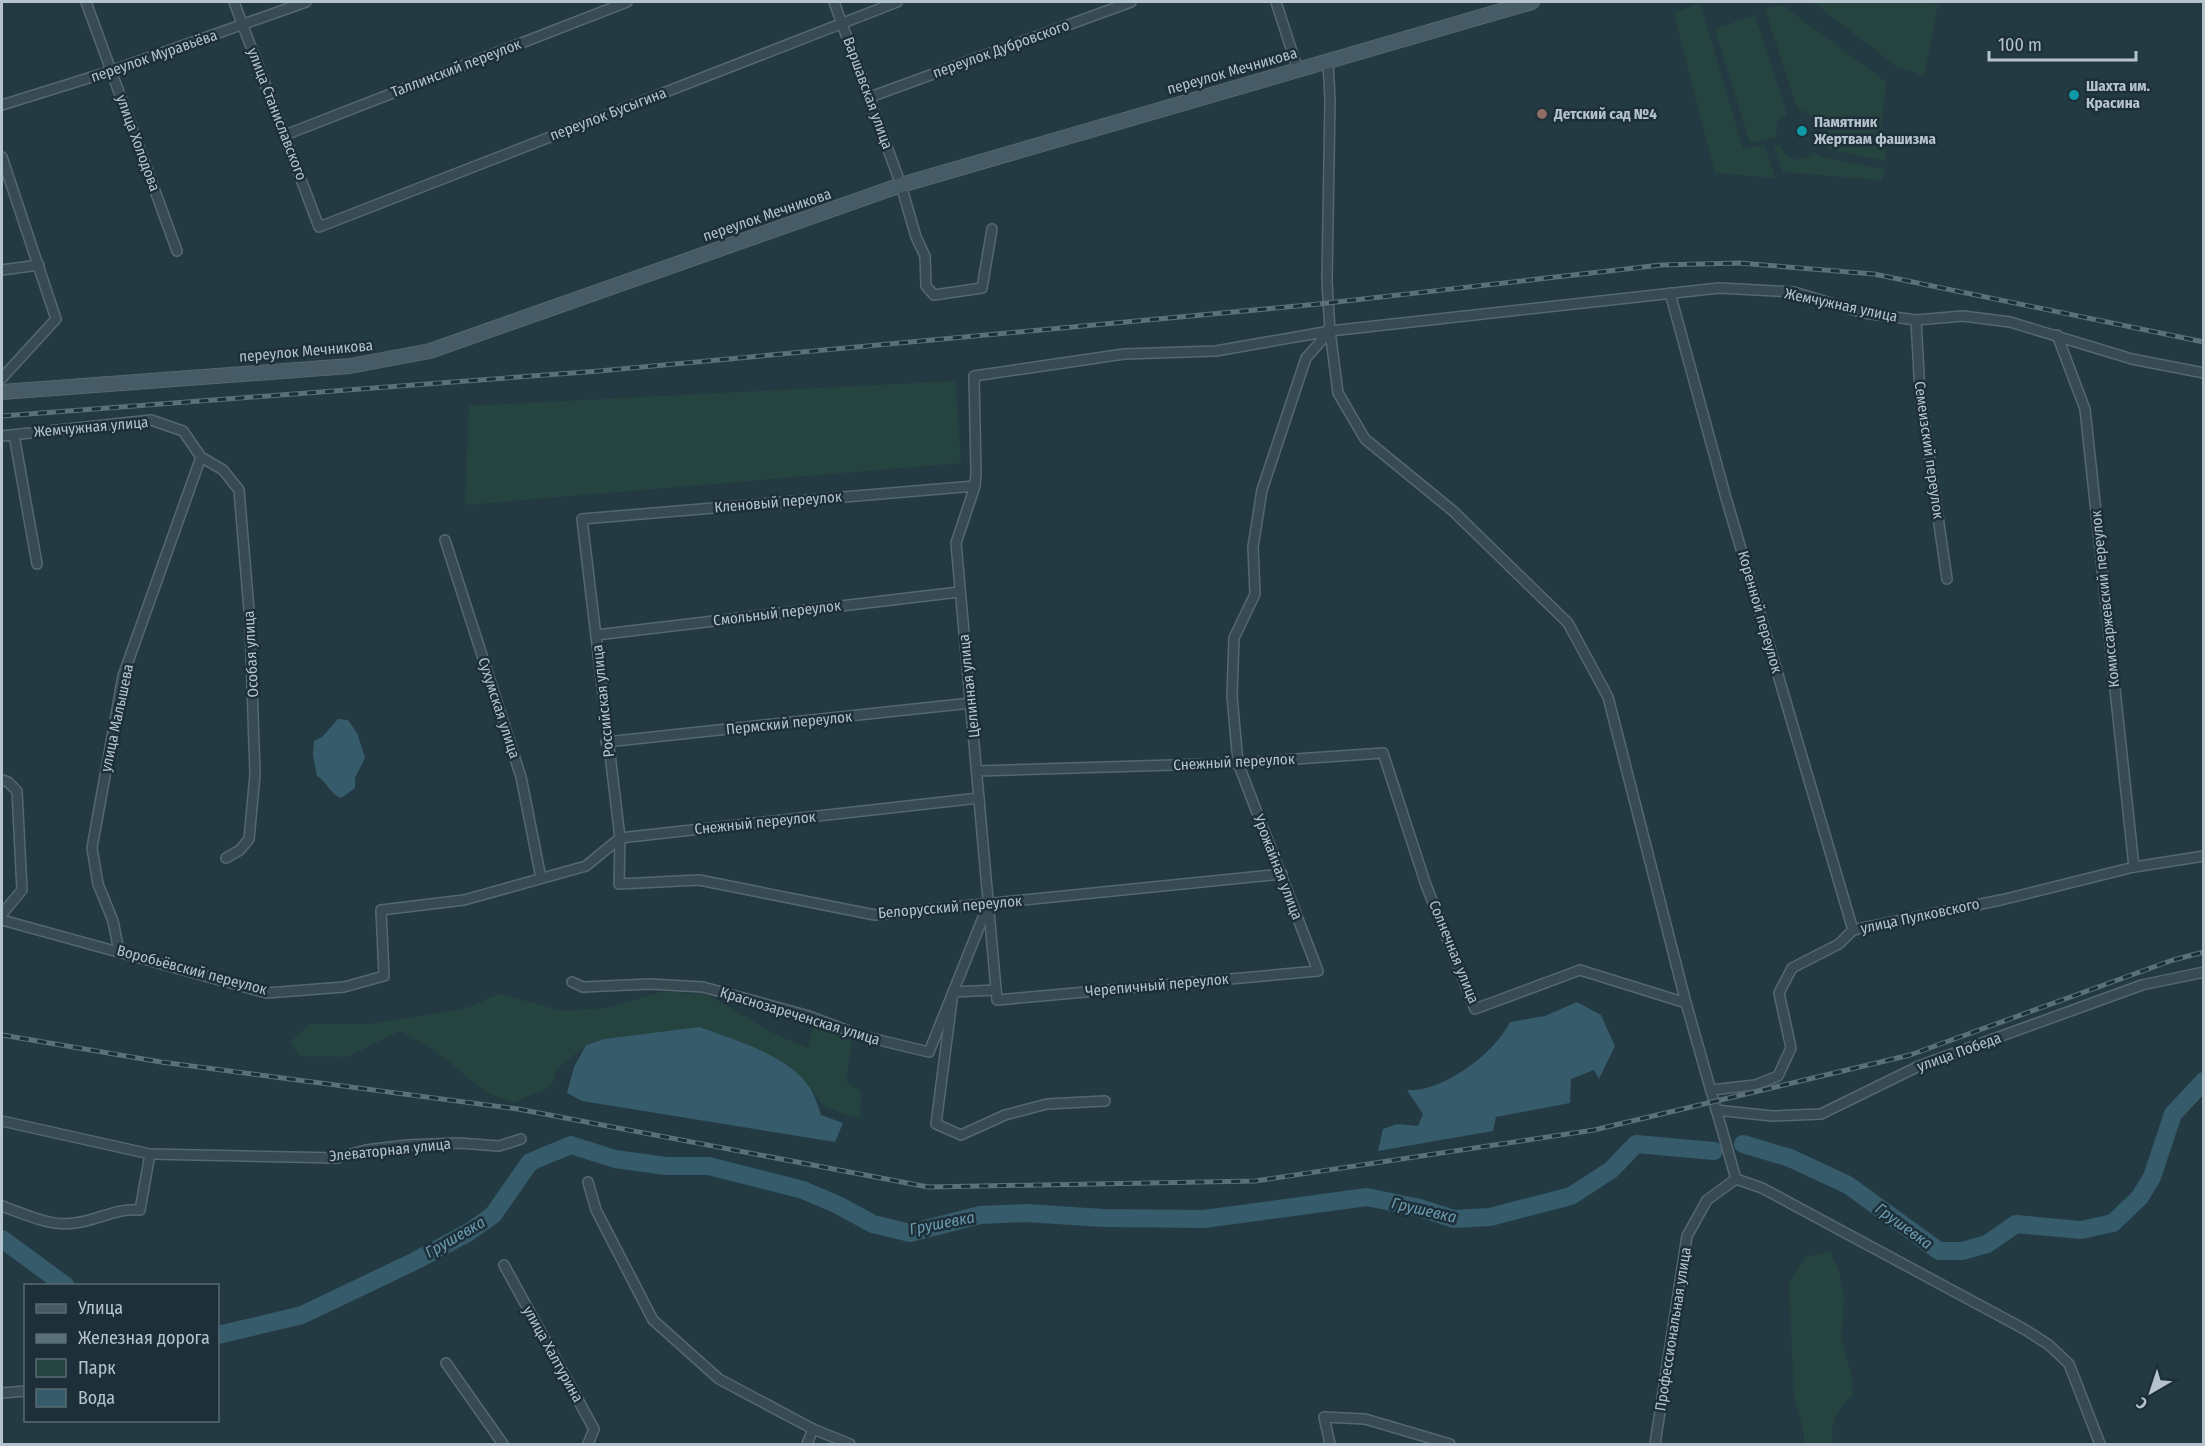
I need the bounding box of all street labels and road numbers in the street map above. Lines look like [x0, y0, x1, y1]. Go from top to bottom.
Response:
street label: переулок Дубровского [930, 16, 1072, 82]
street label: переулок Муравьёва [88, 26, 220, 86]
street label: Варшавская улица [839, 34, 897, 152]
street label: Таллинский переулок [388, 35, 524, 101]
street label: переулок Мечникова [1165, 44, 1299, 98]
street label: улица Станиславского [243, 45, 311, 183]
street label: переулок Бусыгина [547, 83, 669, 145]
street label: улица Холодова [112, 92, 164, 194]
street label: переулок Мечникова [701, 185, 833, 245]
street label: Жемчужная улица [1783, 284, 1899, 326]
street label: переулок Мечникова [238, 336, 374, 366]
street label: Семеизский переулок [1910, 380, 1948, 520]
street label: Жемчужная улица [33, 413, 149, 441]
street label: Кленовый переулок [713, 487, 843, 517]
street label: Комиссаржевский переулок [2087, 510, 2123, 688]
street label: Коренной переулок [1734, 549, 1786, 675]
street label: Смольный переулок [712, 596, 842, 630]
street label: Особая улица [240, 610, 262, 698]
street label: Целинная улица [955, 633, 983, 739]
street label: Российская улица [588, 644, 618, 758]
street label: Сухумская улица [474, 655, 524, 761]
street label: улица Малышева [97, 662, 137, 774]
street label: Пермский переулок [725, 707, 853, 739]
street label: Снежный переулок [1173, 750, 1295, 774]
street label: Снежный переулок [694, 808, 816, 838]
street label: Урожайная улица [1249, 811, 1306, 922]
street label: Белорусский переулок [877, 892, 1023, 922]
street label: улица Пулковского [1859, 895, 1981, 937]
street label: Солнечная улица [1425, 898, 1483, 1006]
street label: Воробьёвский переулок [115, 941, 269, 999]
street label: Черепичный переулок [1085, 970, 1229, 1000]
street label: Краснозареченская улица [718, 983, 882, 1049]
street label: улица Победа [1915, 1028, 2003, 1076]
street label: Элеваторная улица [328, 1135, 452, 1165]
street label: Профессиональная улица [1651, 1246, 1695, 1412]
street label: улица Халтурина [519, 1303, 587, 1405]

